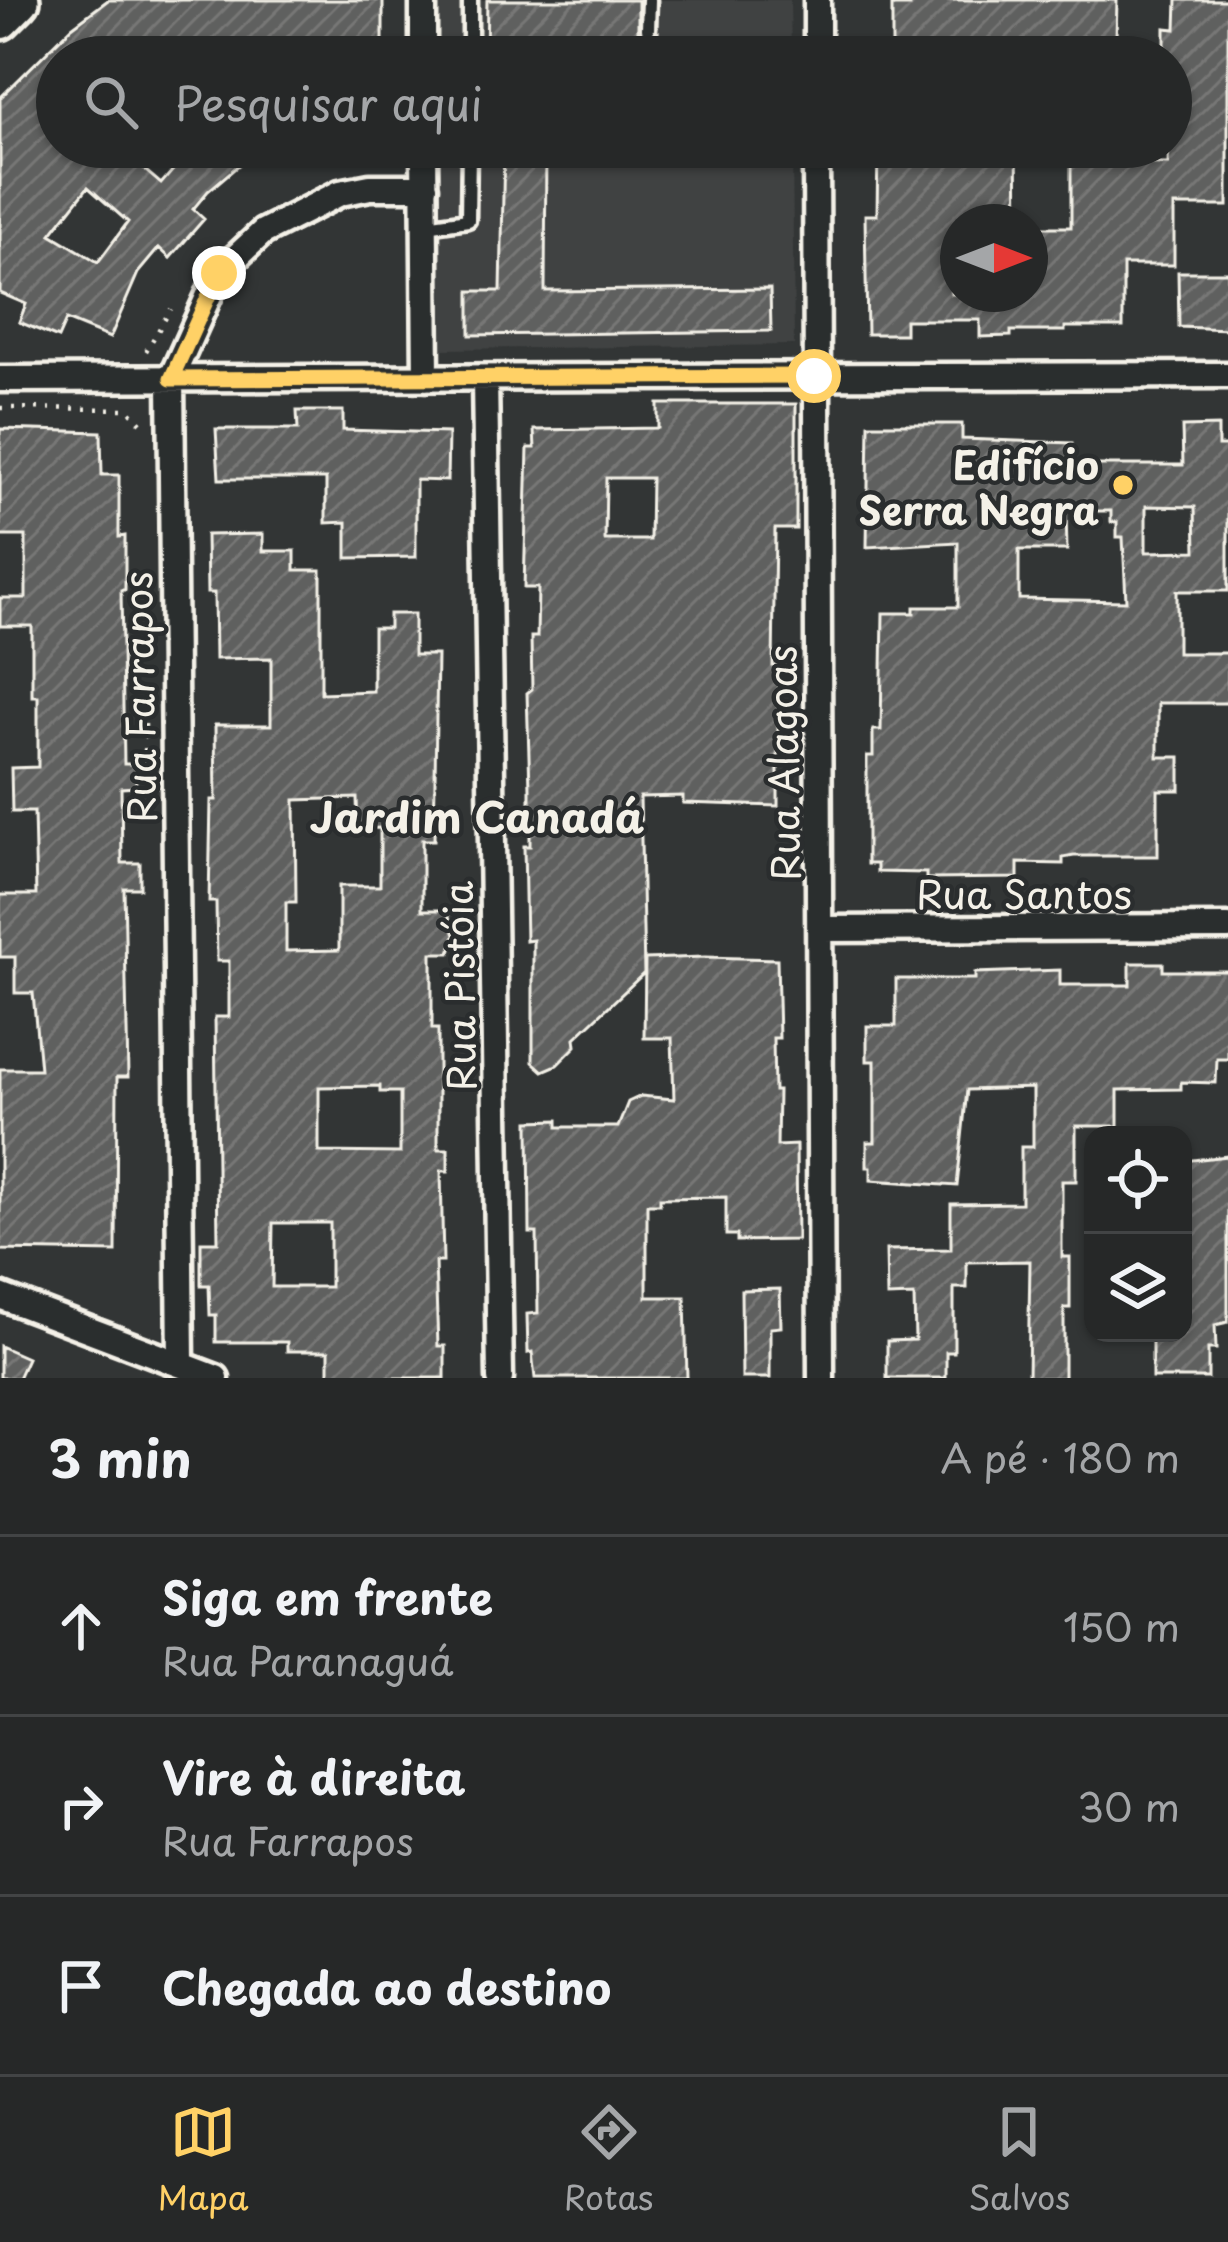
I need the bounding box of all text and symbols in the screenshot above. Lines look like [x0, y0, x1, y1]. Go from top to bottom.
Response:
search box [36, 36, 1192, 168]
text: Pesquisar aqui [174, 68, 483, 136]
icon: search [78, 69, 144, 135]
north arrow [940, 204, 1048, 312]
route end [192, 246, 246, 300]
route start [787, 349, 841, 403]
place label: Edifício Serra Negra [858, 434, 1099, 538]
marker: Edifício Serra Negra [1110, 472, 1136, 498]
street label: Rua Farrapos [106, 571, 170, 823]
street label: Rua Alagoas [750, 645, 814, 881]
district label: Jardim Canadá [310, 784, 644, 847]
street label: Rua Santos [916, 863, 1132, 922]
street label: Rua Pistóia [427, 880, 489, 1091]
map controls [1084, 1126, 1192, 1342]
button: locate [1084, 1126, 1192, 1234]
button: layers [1084, 1234, 1192, 1342]
text: 3 min [48, 1418, 192, 1495]
text: A pé · 180 m [940, 1427, 1180, 1486]
text: Siga em frente [162, 1562, 493, 1630]
icon: ahead [48, 1593, 114, 1659]
text: 150 m [1063, 1596, 1180, 1655]
text: Rua Paranaguá [162, 1630, 453, 1689]
text: Vire à direita [162, 1742, 466, 1810]
icon: right [48, 1773, 114, 1839]
text: 30 m [1077, 1776, 1180, 1835]
text: Rua Farrapos [162, 1810, 414, 1869]
text: Chegada ao destino [162, 1952, 611, 2020]
icon: arrive [48, 1953, 114, 2019]
tab: Mapa [158, 2099, 248, 2221]
tab: Rotas [564, 2099, 653, 2221]
tab: Salvos [969, 2099, 1070, 2221]

